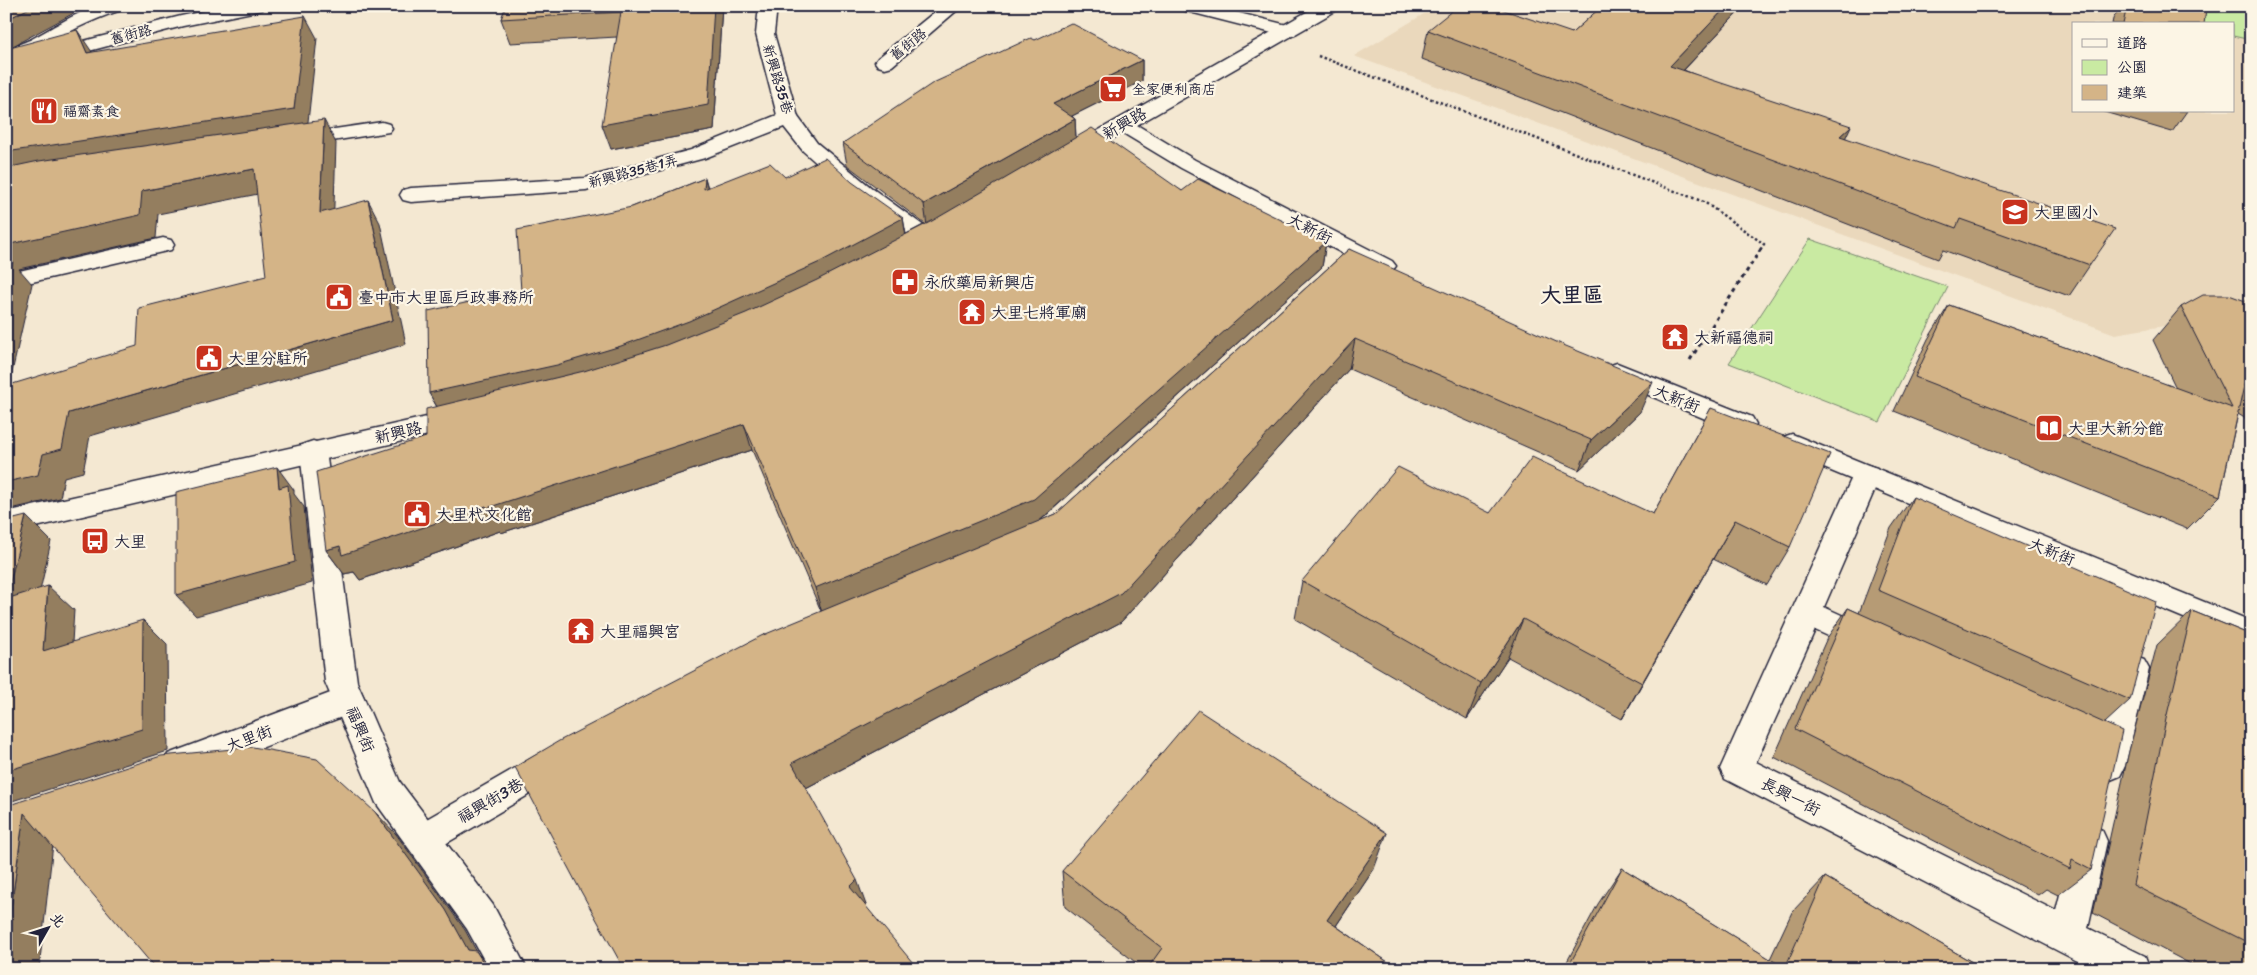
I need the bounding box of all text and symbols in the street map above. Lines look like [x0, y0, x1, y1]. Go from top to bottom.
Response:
street label: 舊街路 [108, 17, 155, 52]
street label: 舊街路 [884, 21, 933, 67]
legend [2072, 22, 2234, 112]
text: 道路 [2117, 30, 2147, 56]
street label: 新興路35巷 [755, 41, 800, 118]
text: 公園 [2117, 54, 2147, 80]
supermarket icon: 全家便利商店 [1098, 74, 1128, 104]
place label: 全家便利商店 [1132, 77, 1216, 102]
text: 建築 [2117, 80, 2147, 106]
restaurant icon: 福齋素食 [29, 96, 59, 126]
place label: 福齋素食 [63, 99, 119, 124]
street label: 新興路 [1096, 99, 1152, 148]
street label: 新興路35巷1弄 [585, 147, 681, 195]
school or university icon: 大里國小 [2000, 197, 2030, 227]
place label: 大里國小 [2034, 198, 2098, 227]
street label: 大新街 [1282, 205, 1338, 252]
pharmacy icon: 永欣藥局新興店 [890, 267, 920, 297]
place label: 永欣藥局新興店 [924, 268, 1036, 297]
district label: 大里區 [1541, 276, 1604, 314]
public building icon: 臺中市大里區戶政事務所 [324, 282, 354, 312]
place label: 臺中市大里區戶政事務所 [358, 283, 534, 312]
temple icon: 大里七將軍廟 [957, 297, 987, 327]
place label: 大里七將軍廟 [991, 298, 1087, 327]
temple icon: 大新福德祠 [1660, 322, 1690, 352]
place label: 大新福德祠 [1694, 323, 1774, 352]
public building icon: 大里分駐所 [194, 343, 224, 373]
place label: 大里分駐所 [228, 344, 308, 373]
street label: 大新街 [1649, 376, 1705, 421]
street label: 新興路 [371, 413, 425, 452]
library icon: 大里大新分館 [2034, 413, 2064, 443]
place label: 大里大新分館 [2068, 414, 2164, 443]
public building icon: 大里杙文化館 [402, 499, 432, 529]
place label: 大里杙文化館 [436, 500, 532, 529]
bus stop icon: 大里 [80, 526, 110, 556]
place label: 大里 [114, 527, 146, 556]
street label: 大新街 [2024, 529, 2080, 574]
temple icon: 大里福興宮 [566, 616, 596, 646]
place label: 大里福興宮 [600, 617, 680, 646]
street label: 福興街 [338, 701, 383, 757]
street label: 大里街 [222, 716, 277, 761]
street label: 長興一街 [1756, 769, 1826, 824]
street label: 福興街3巷 [451, 770, 529, 831]
north arrow [22, 902, 72, 952]
text: 北 [44, 907, 72, 933]

